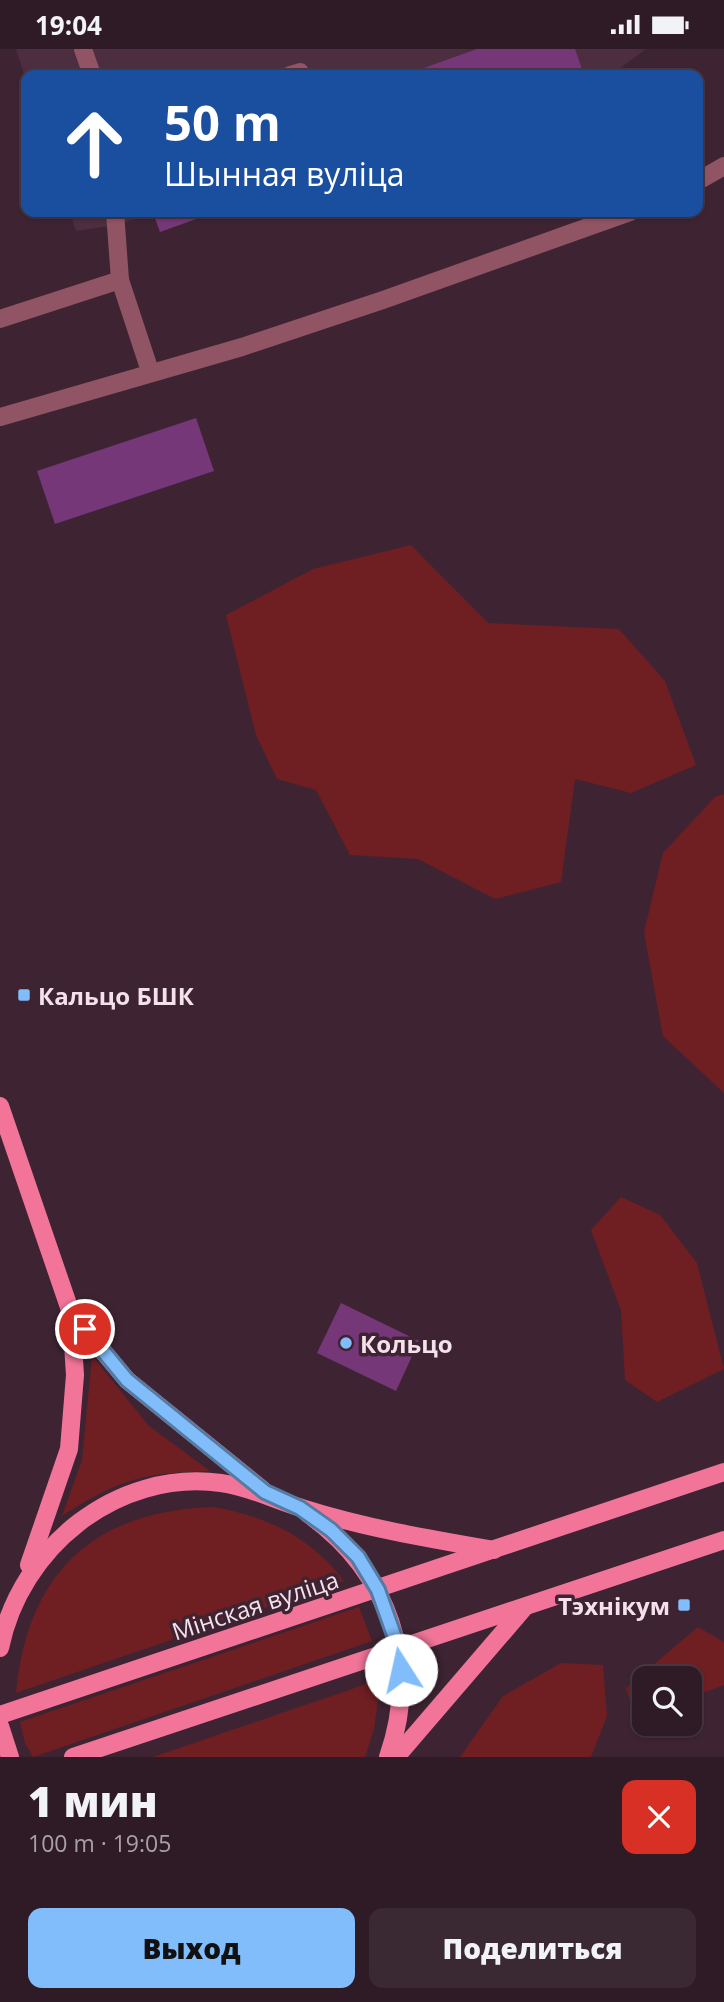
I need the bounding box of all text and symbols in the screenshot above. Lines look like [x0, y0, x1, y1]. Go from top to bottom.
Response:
text: 19:04 [35, 7, 102, 43]
text: 50 m [164, 89, 281, 155]
icon: ahead [49, 98, 140, 189]
text: Шынная вуліца [164, 152, 405, 195]
place label: Кальцо БШК [38, 979, 195, 1012]
marker: Кальцо БШК [16, 987, 32, 1003]
pin [55, 1299, 115, 1359]
icon: arrive [66, 1310, 104, 1348]
place label: Кольцо [360, 1327, 453, 1360]
marker: Кольцо [338, 1335, 354, 1351]
street label: Мінская вуліца [167, 1562, 343, 1648]
place label: Тэхнікум [558, 1589, 670, 1622]
marker: Тэхнікум [676, 1597, 692, 1613]
position arrow [364, 1633, 438, 1707]
map controls [632, 1666, 702, 1736]
button: search [632, 1666, 702, 1736]
text: 1 мин [28, 1772, 158, 1829]
button: close [622, 1780, 696, 1854]
text: 100 m · 19:05 [28, 1827, 171, 1859]
button: Выход [28, 1908, 355, 1988]
button: Поделиться [369, 1908, 696, 1988]

